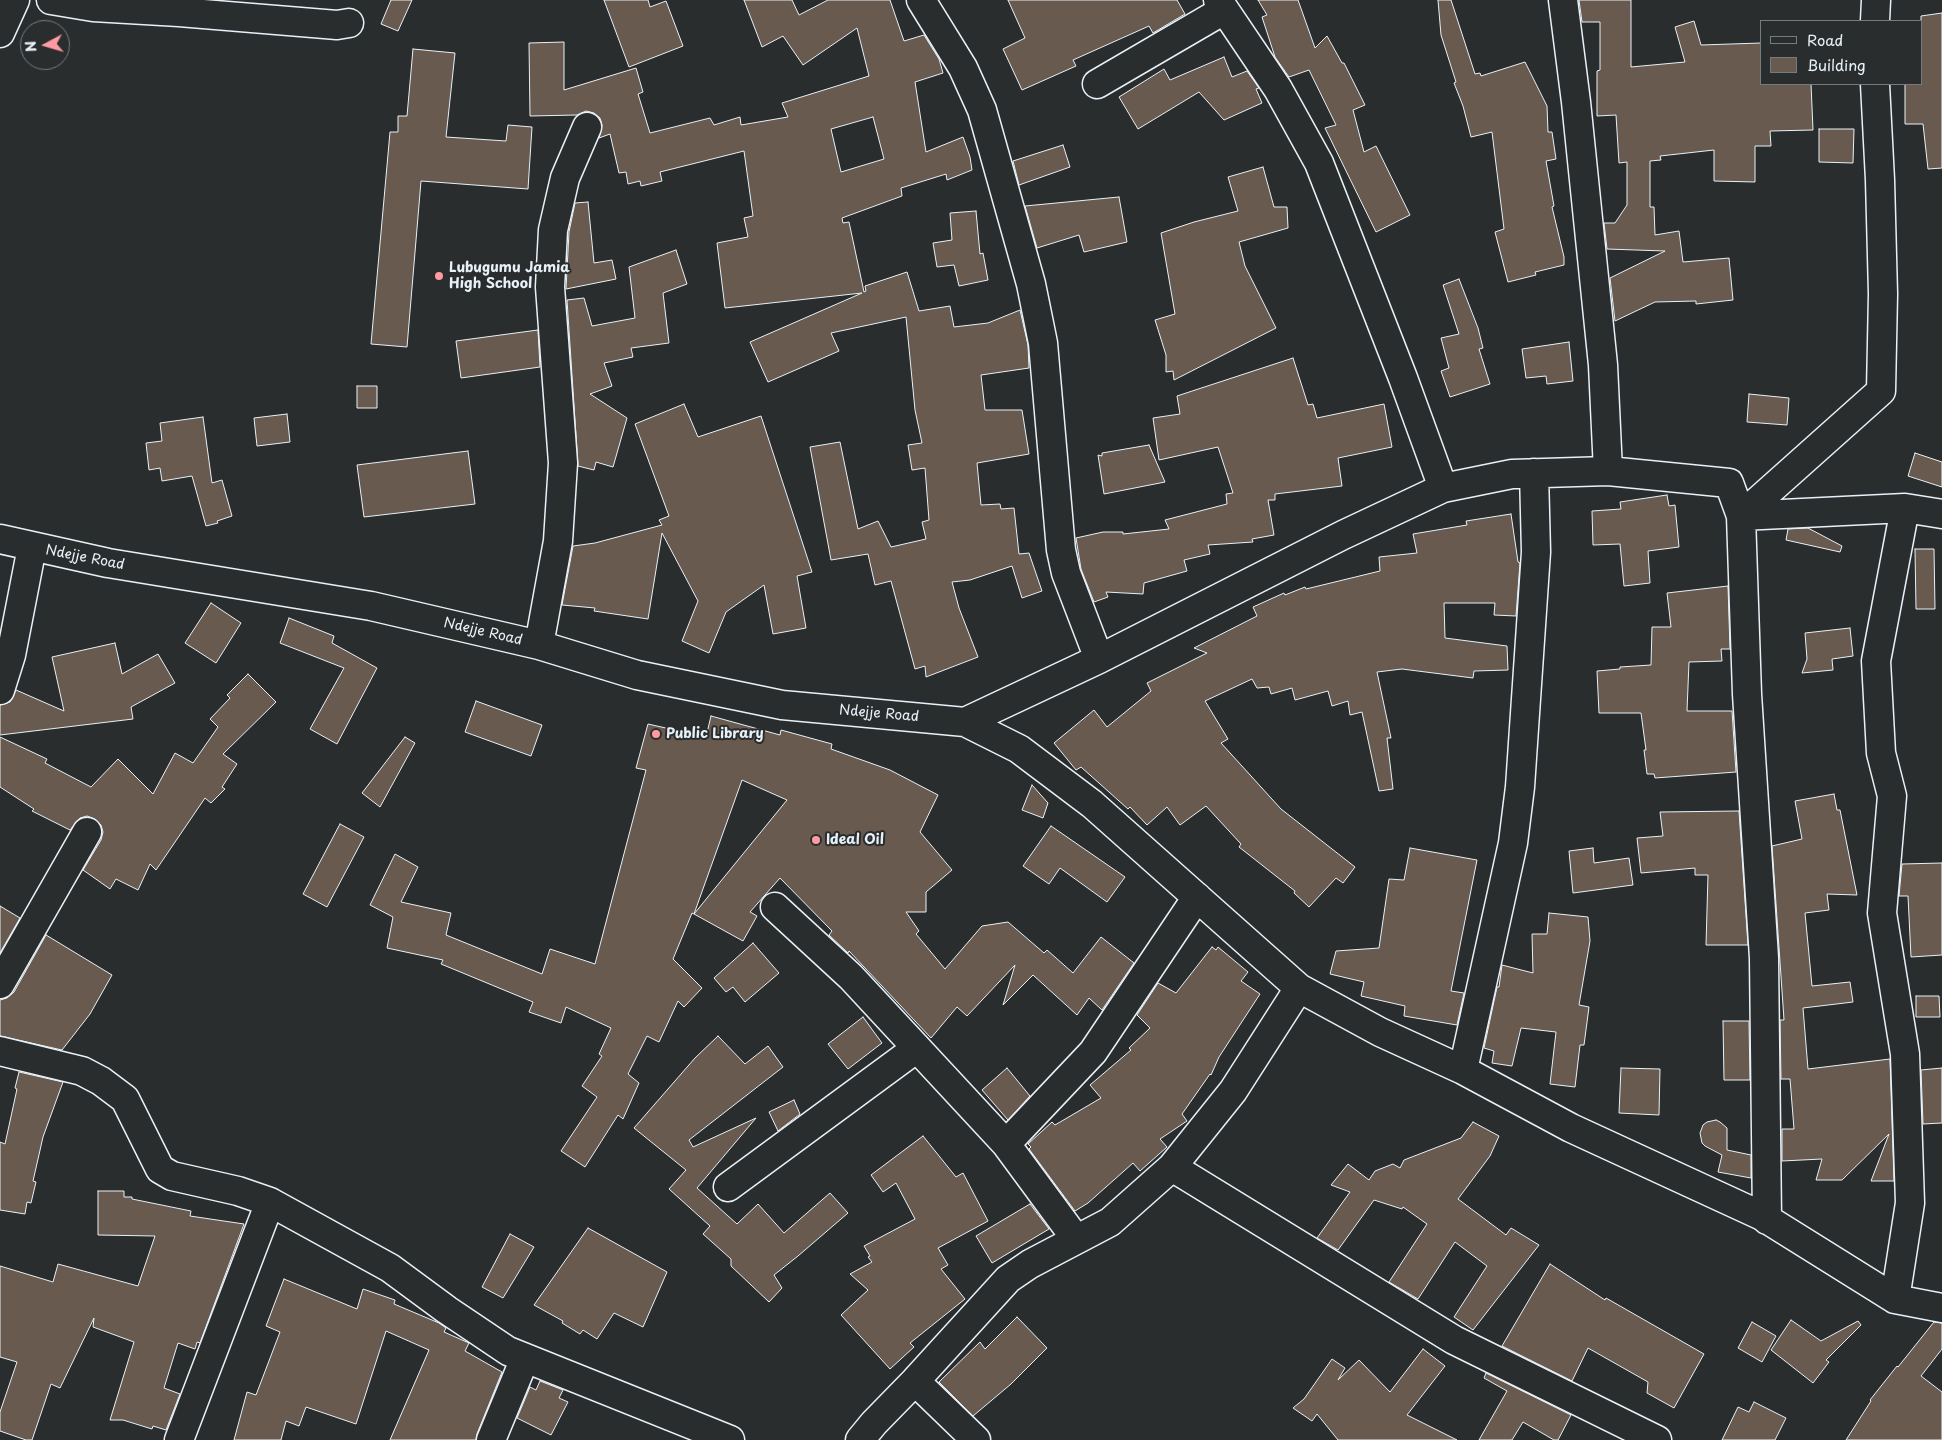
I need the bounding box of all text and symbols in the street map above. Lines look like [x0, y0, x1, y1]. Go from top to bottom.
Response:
north arrow [20, 20, 70, 70]
legend [1760, 20, 1922, 85]
text: Road [1807, 28, 1843, 51]
text: N [20, 40, 42, 53]
text: Building [1807, 53, 1866, 76]
place label: Lubugumu Jamia High School [449, 260, 570, 292]
marker: Lubugumu Jamia High School [433, 270, 445, 282]
street label: Ndejje Road [44, 542, 126, 574]
street label: Ndejje Road [442, 615, 524, 649]
street label: Ndejje Road [838, 702, 920, 726]
place label: Public Library [666, 726, 764, 742]
marker: Public Library [650, 728, 662, 740]
place label: Ideal Oil [826, 832, 884, 848]
marker: Ideal Oil [810, 834, 822, 846]

